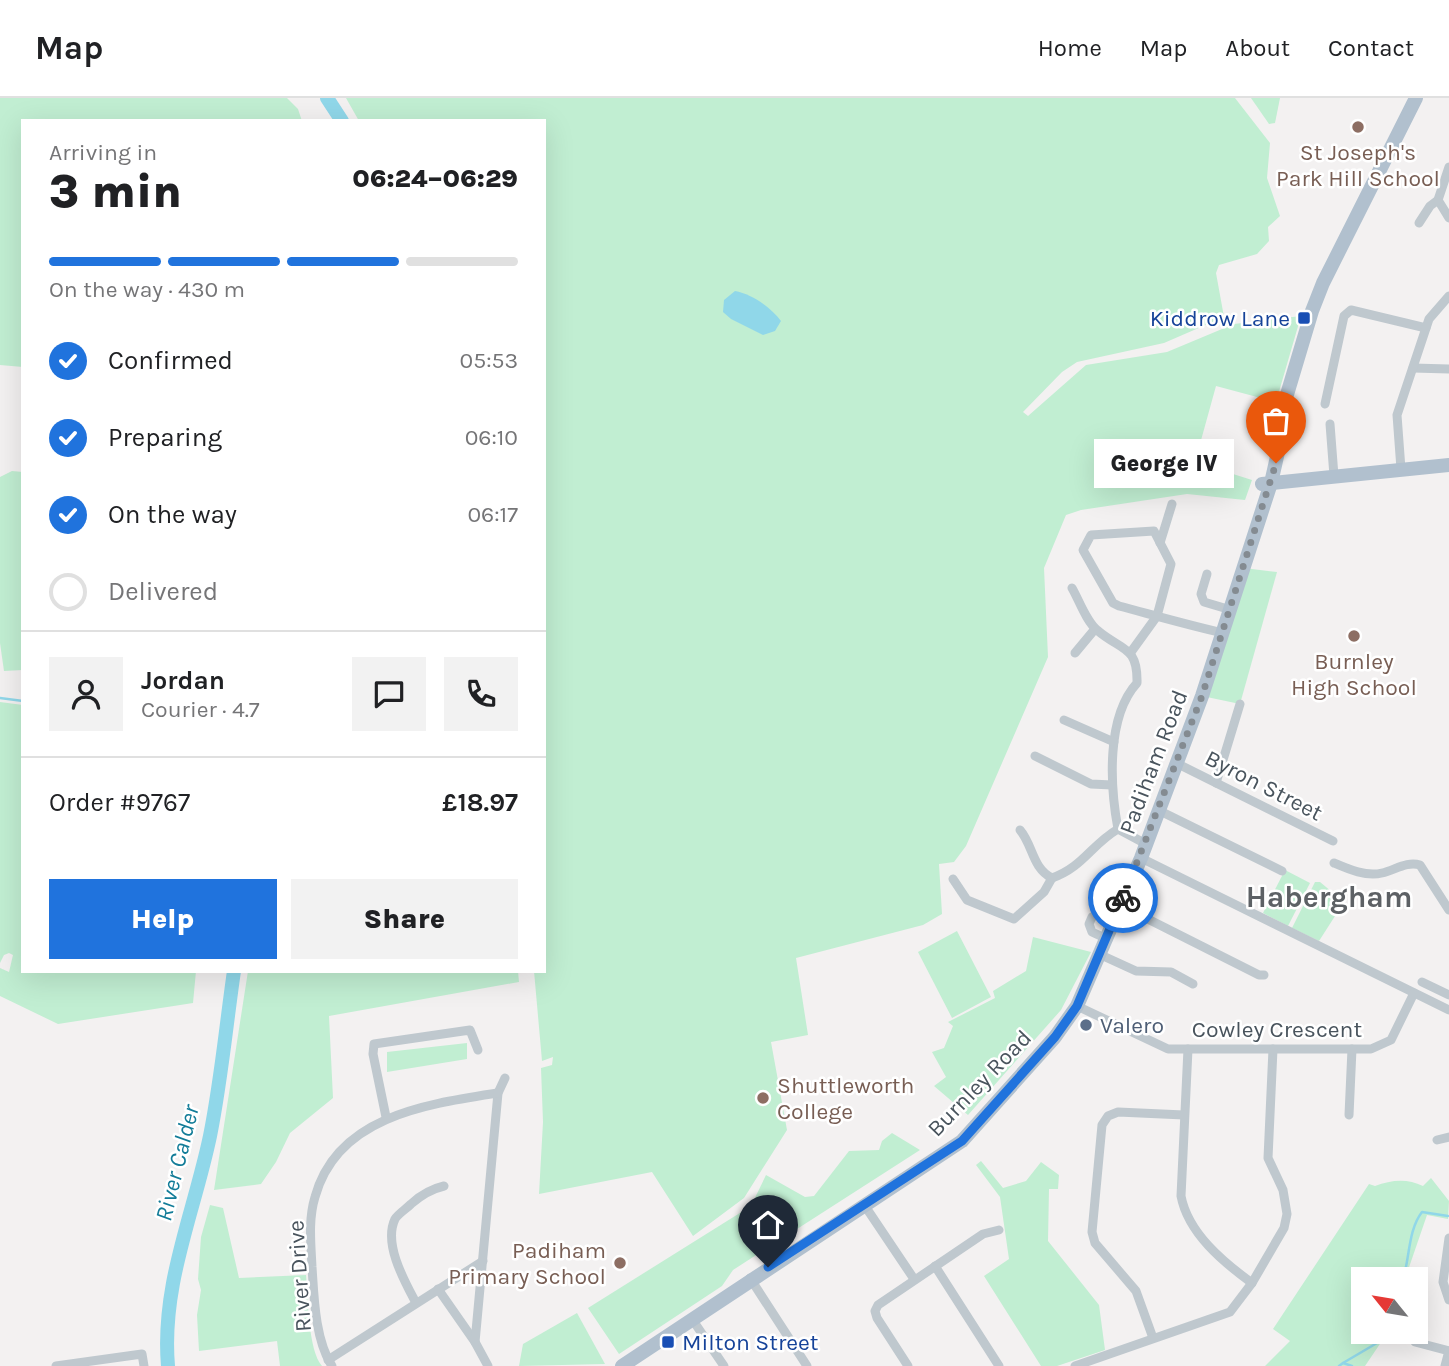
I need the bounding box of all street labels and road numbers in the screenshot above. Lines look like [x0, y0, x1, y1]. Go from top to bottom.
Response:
street label: Padiham Road [1114, 686, 1193, 838]
street label: Byron Street [1200, 744, 1327, 827]
street label: Cowley Crescent [1192, 1016, 1362, 1043]
street label: Burnley Road [922, 1024, 1037, 1142]
street label: River Drive [282, 1219, 317, 1333]

